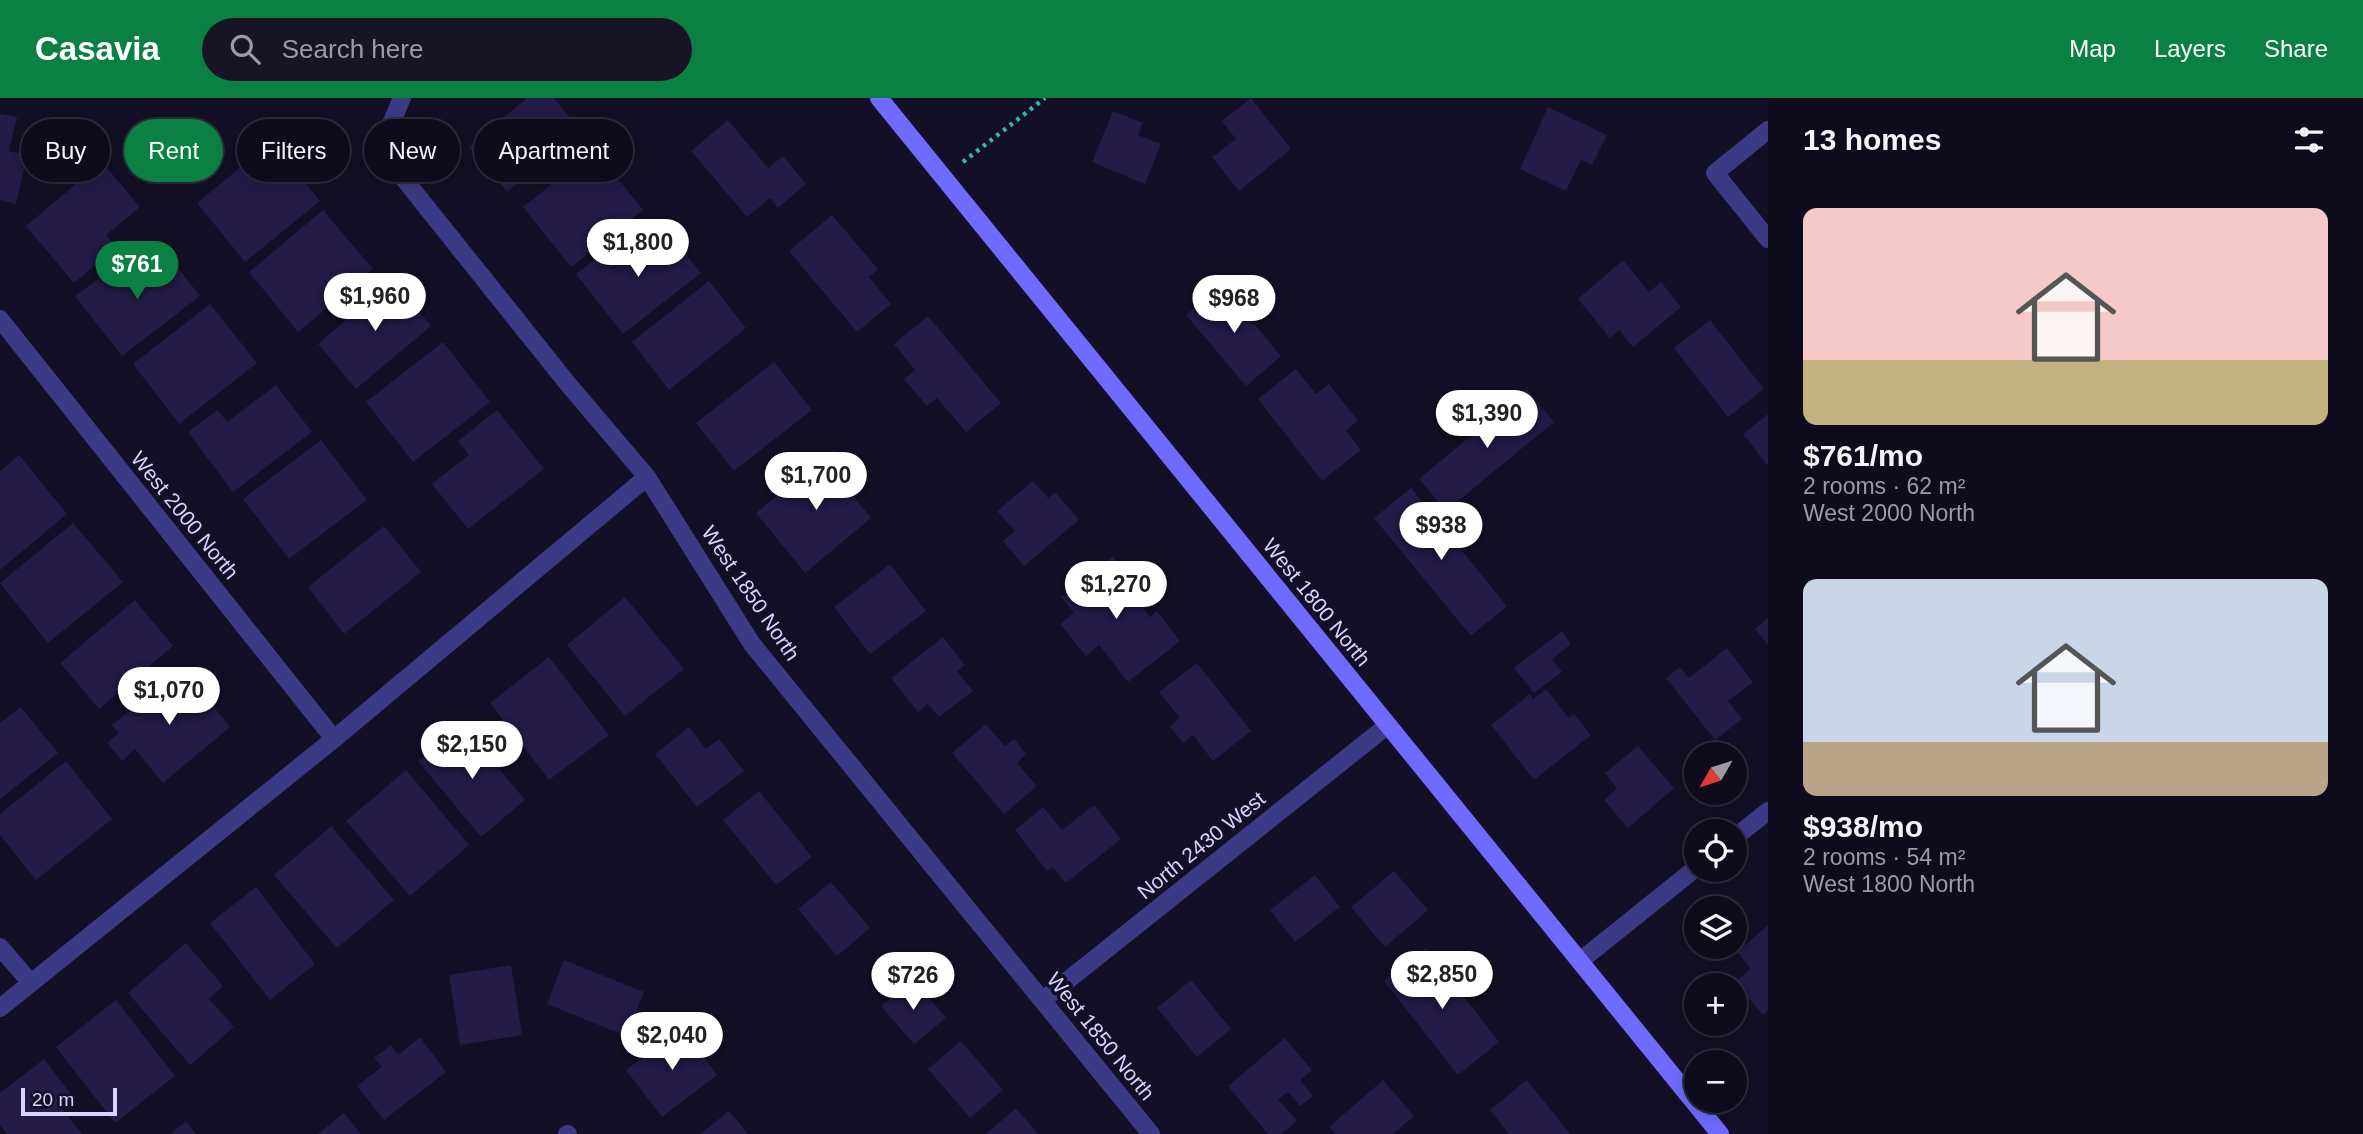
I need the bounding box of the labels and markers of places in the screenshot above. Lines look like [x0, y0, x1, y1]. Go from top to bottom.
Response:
pin: $1,800 [581, 220, 695, 279]
pin: $761 [96, 242, 178, 301]
pin: $1,960 [318, 274, 432, 333]
pin: $968 [1193, 275, 1275, 335]
pin: $1,390 [1430, 390, 1544, 450]
pin: $1,700 [759, 452, 873, 512]
pin: $938 [1400, 503, 1482, 562]
pin: $1,270 [1059, 561, 1173, 621]
pin: $1,070 [112, 668, 226, 727]
pin: $2,150 [415, 722, 529, 781]
pin: $2,850 [1385, 951, 1499, 1011]
pin: $726 [872, 953, 954, 1012]
pin: $2,040 [615, 1012, 729, 1072]

